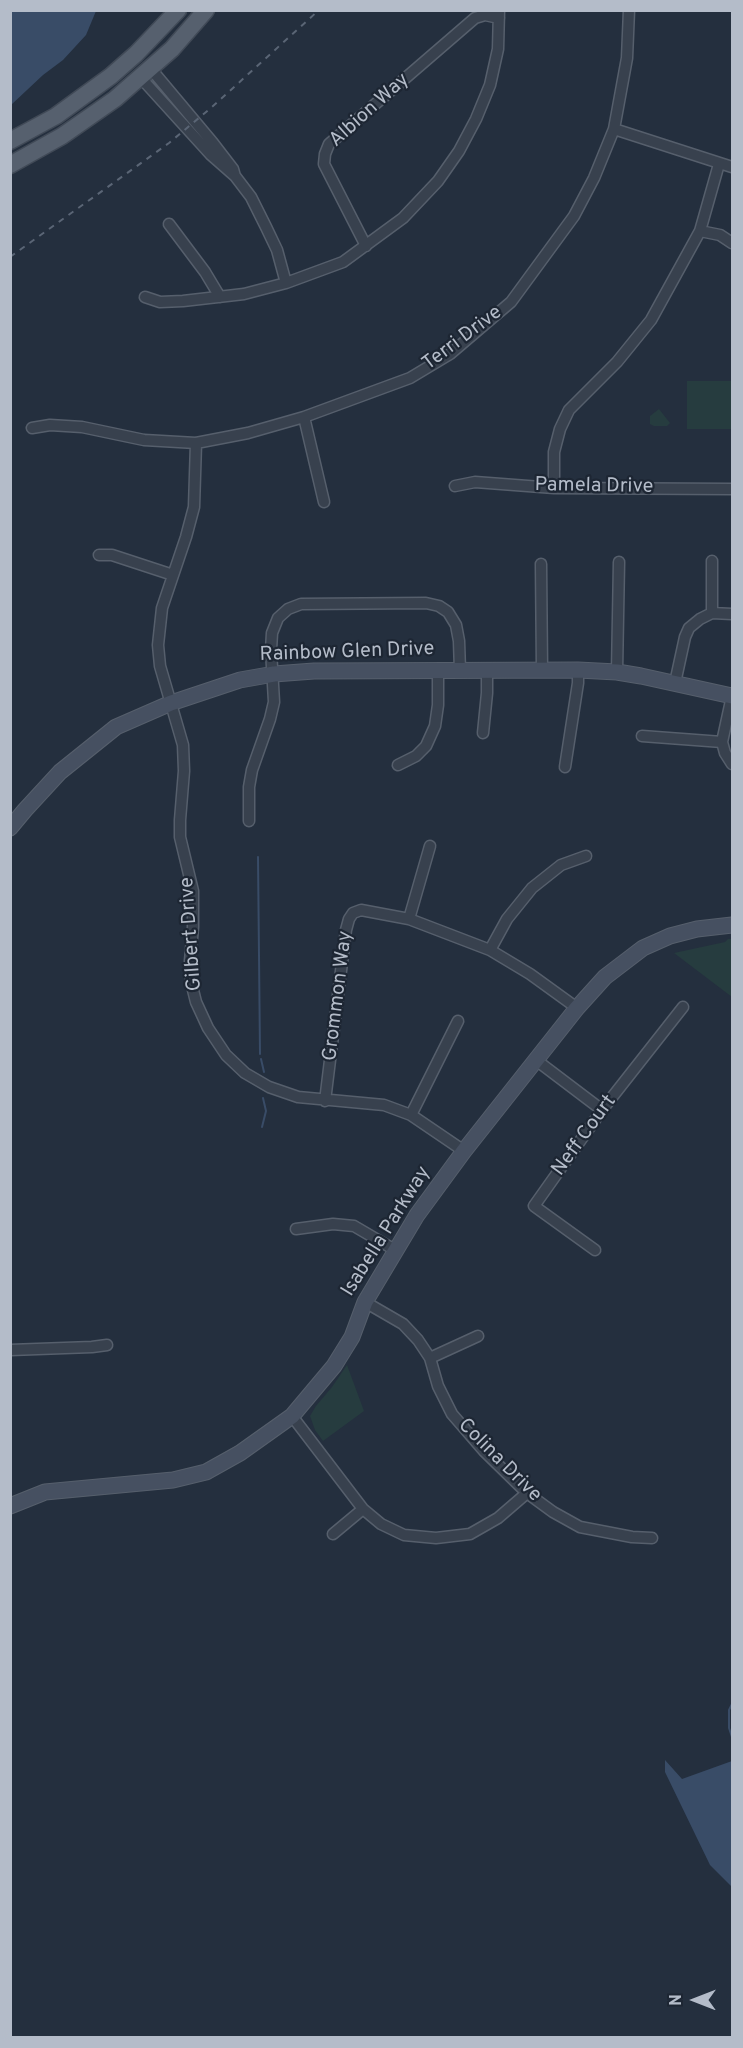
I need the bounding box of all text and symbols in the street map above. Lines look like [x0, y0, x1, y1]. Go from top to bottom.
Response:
street label: Albion Way [325, 69, 415, 153]
street label: Terri Drive [419, 301, 507, 377]
street label: Pamela Drive [534, 474, 654, 500]
street label: Rainbow Glen Drive [259, 638, 435, 668]
street label: Gilbert Drive [176, 876, 208, 992]
street label: Grommon Way [319, 930, 359, 1062]
street label: Neff Court [548, 1091, 622, 1181]
street label: Isabella Parkway [337, 1162, 437, 1302]
street label: Colina Drive [452, 1414, 546, 1508]
north arrow [665, 1970, 725, 2030]
text: N [667, 1994, 687, 2006]

